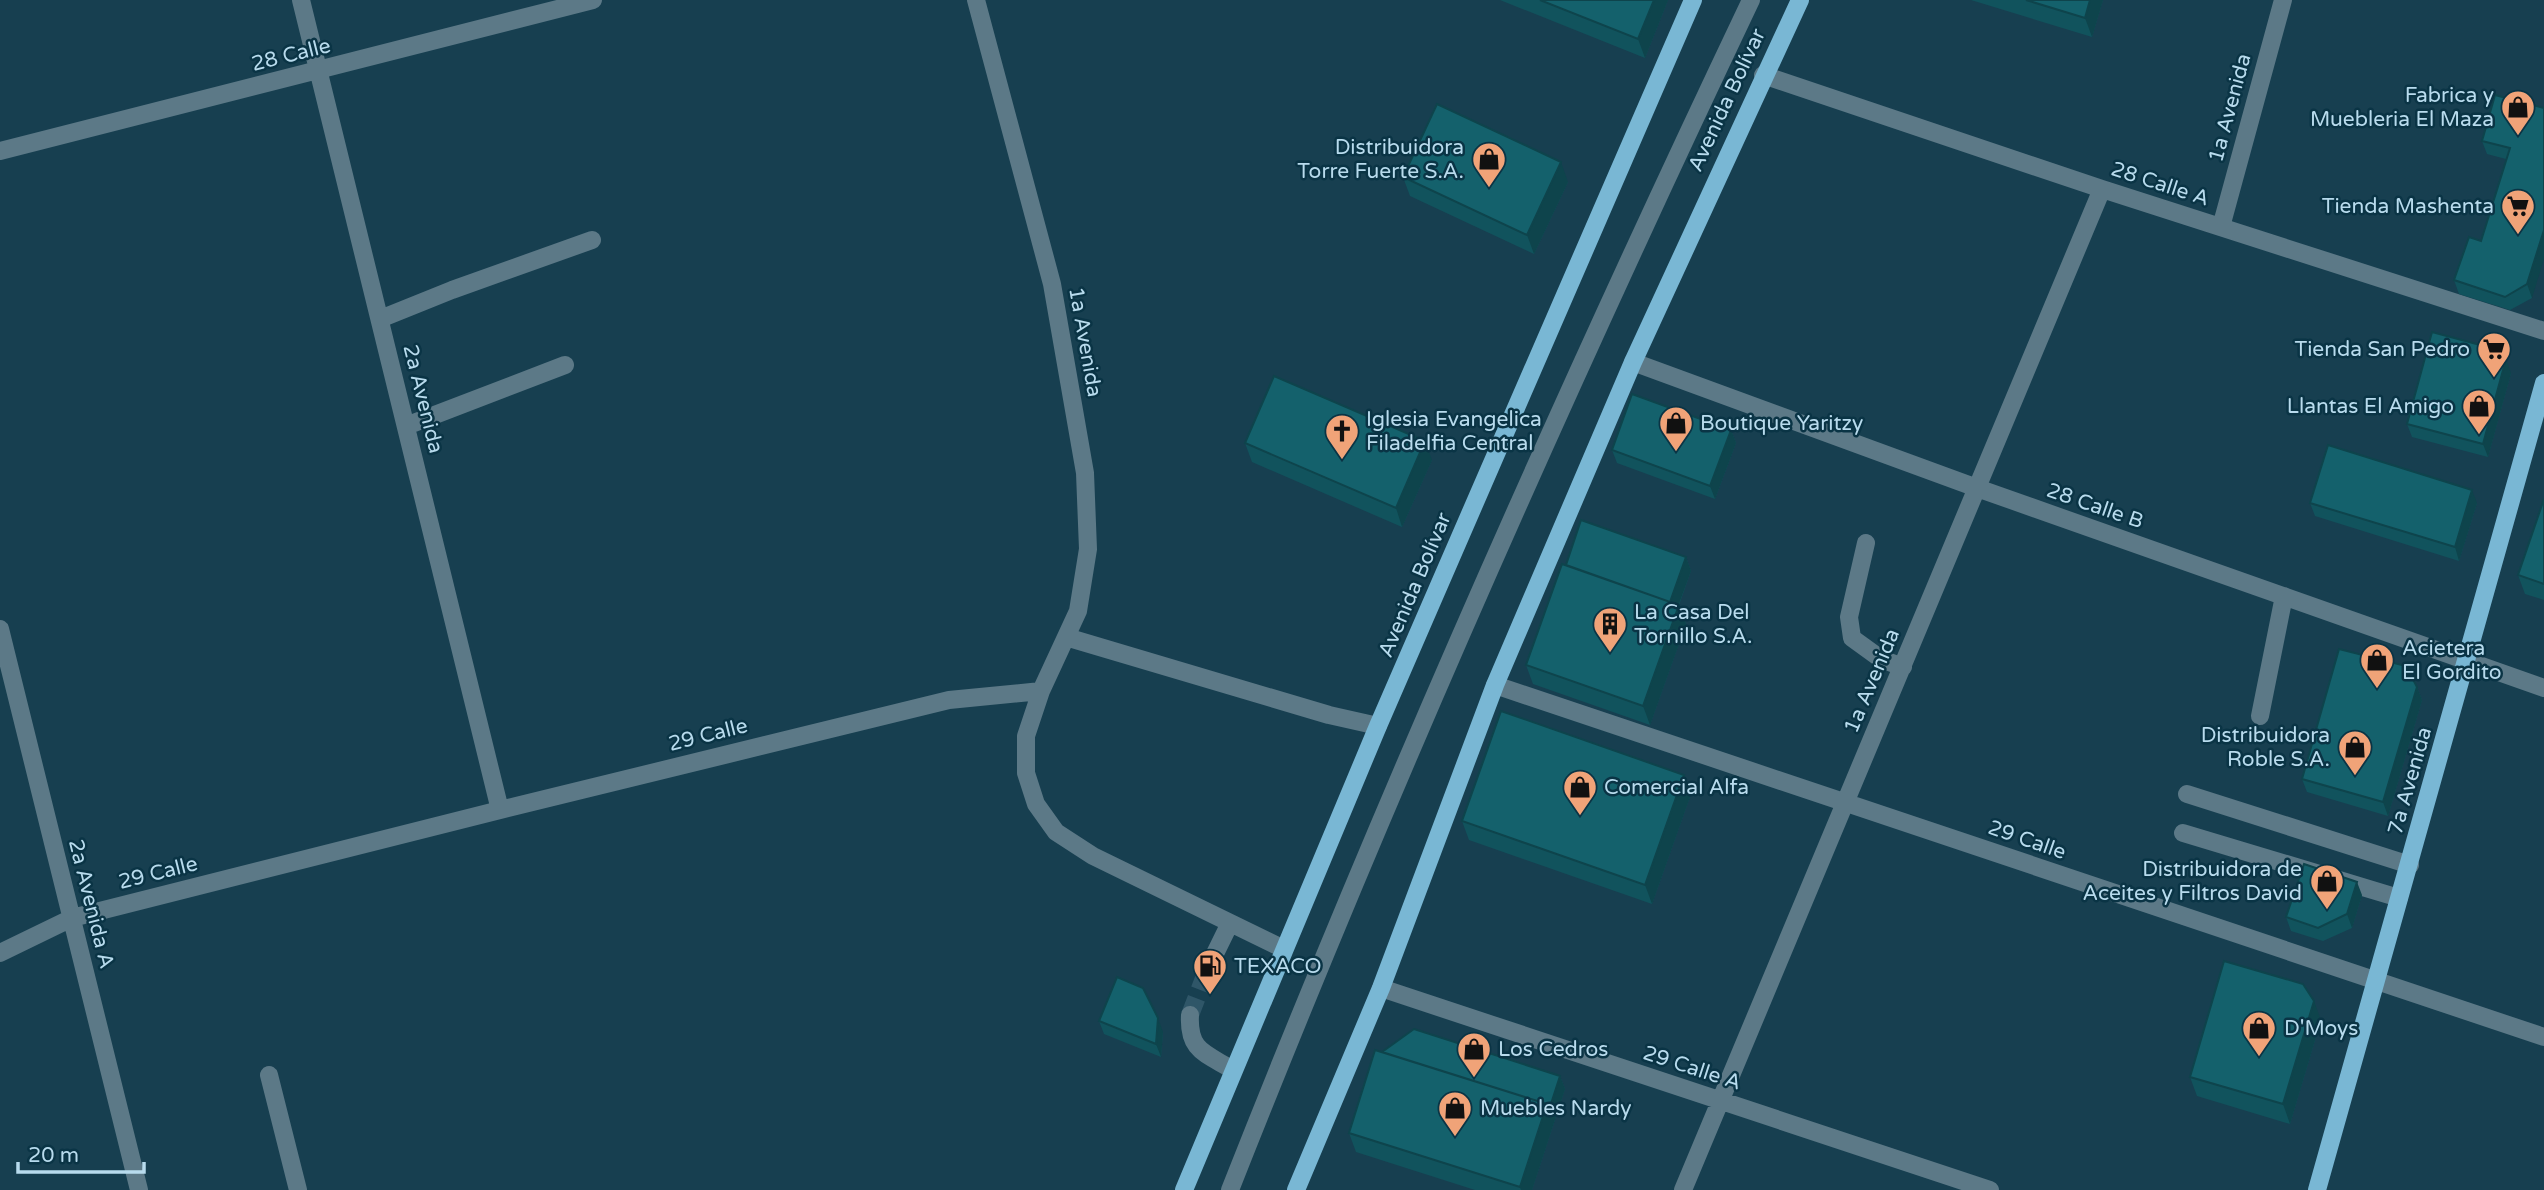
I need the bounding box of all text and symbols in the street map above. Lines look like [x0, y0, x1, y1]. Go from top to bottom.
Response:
street label: Avenida Bolívar [1683, 25, 1771, 175]
street label: 28 Calle [249, 33, 333, 77]
street label: 1a Avenida [2204, 51, 2256, 165]
place label: Fabrica y Muebleria El Maza [2310, 83, 2494, 132]
shop icon: Fabrica y Muebleria El Maza [2499, 88, 2537, 137]
place label: Distribuidora Torre Fuerte S.A. [1297, 135, 1464, 184]
shop icon: Distribuidora Torre Fuerte S.A. [1470, 140, 1508, 189]
street label: 28 Calle A [2108, 156, 2212, 212]
supermarket icon: Tienda Mashenta [2499, 187, 2537, 236]
place label: Tienda Mashenta [2322, 194, 2494, 219]
street label: 1a Avenida [1063, 285, 1107, 399]
supermarket icon: Tienda San Pedro [2475, 330, 2513, 379]
place label: Tienda San Pedro [2295, 337, 2470, 362]
street label: 2a Avenida [397, 342, 449, 456]
shop icon: Llantas El Amigo [2460, 387, 2498, 436]
place label: Llantas El Amigo [2287, 394, 2454, 419]
shop icon: Boutique Yaritzy [1657, 404, 1695, 453]
place label: Iglesia Evangelica Filadelfia Central [1366, 407, 1542, 456]
place label: Boutique Yaritzy [1700, 411, 1863, 436]
church icon: Iglesia Evangelica Filadelfia Central [1323, 412, 1361, 461]
street label: 28 Calle B [2043, 478, 2147, 534]
street label: Avenida Bolívar [1373, 509, 1457, 661]
place label: La Casa Del Tornillo S.A. [1634, 600, 1752, 649]
building icon: La Casa Del Tornillo S.A. [1591, 605, 1629, 654]
street label: 1a Avenida [1839, 625, 1905, 737]
place label: Acietera El Gordito [2402, 636, 2502, 685]
shop icon: Acietera El Gordito [2358, 641, 2396, 690]
street label: 29 Calle [666, 713, 750, 757]
place label: Distribuidora Roble S.A. [2201, 723, 2330, 772]
street label: 7a Avenida [2383, 724, 2437, 838]
shop icon: Distribuidora Roble S.A. [2336, 728, 2374, 777]
shop icon: Comercial Alfa [1561, 768, 1599, 817]
place label: Comercial Alfa [1604, 775, 1749, 800]
street label: 29 Calle [1985, 815, 2069, 865]
street label: 2a Avenida A [63, 837, 119, 971]
street label: 29 Calle [116, 851, 200, 895]
place label: Distribuidora de Aceites y Filtros David [2082, 857, 2302, 906]
shop icon: Distribuidora de Aceites y Filtros David [2308, 862, 2346, 911]
fuel station icon: TEXACO [1191, 947, 1229, 996]
place label: TEXACO [1234, 954, 1322, 979]
shop icon: D'Moys [2240, 1009, 2278, 1058]
place label: D'Moys [2284, 1016, 2358, 1041]
shop icon: Los Cedros [1455, 1030, 1493, 1079]
place label: Los Cedros [1498, 1037, 1608, 1062]
street label: 29 Calle A [1640, 1040, 1744, 1096]
shop icon: Muebles Nardy [1436, 1089, 1474, 1138]
place label: Muebles Nardy [1480, 1096, 1632, 1121]
scale bar [18, 1130, 144, 1174]
text: 20 m [28, 1143, 79, 1168]

